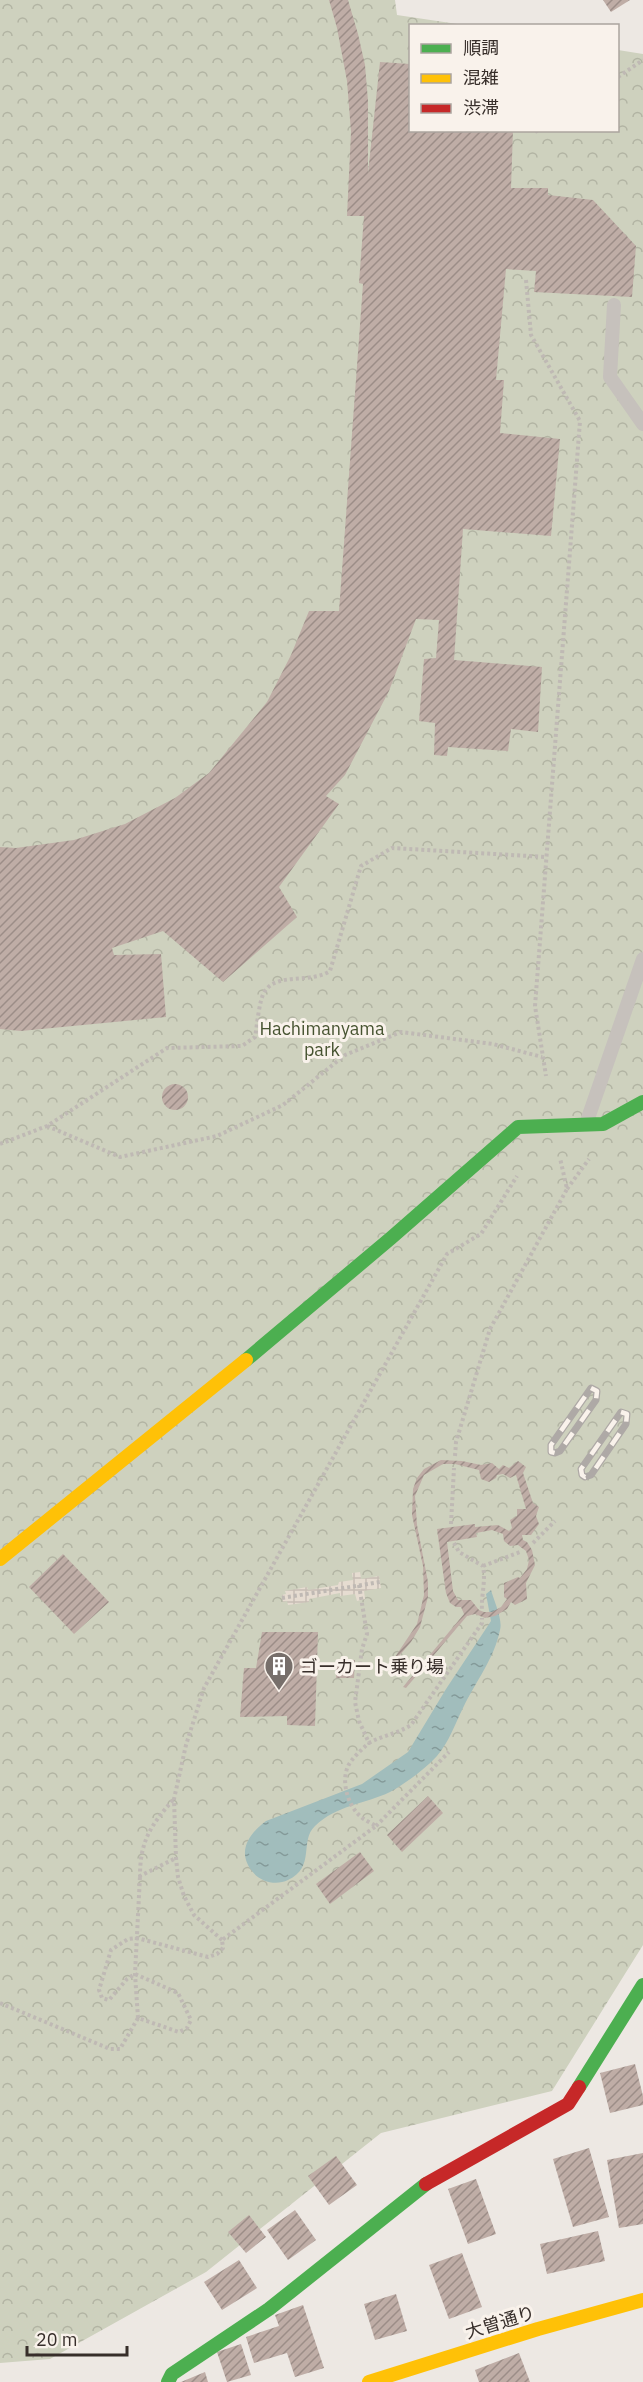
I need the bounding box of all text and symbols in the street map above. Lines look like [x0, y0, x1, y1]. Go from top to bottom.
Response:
legend [409, 24, 619, 132]
text: 順調 [463, 36, 499, 59]
text: 混雑 [463, 66, 499, 89]
text: 渋滞 [463, 96, 499, 119]
park label: Hachimanyama park [259, 1017, 385, 1061]
building icon: ゴーカート乗り場 [263, 1650, 295, 1692]
place label: ゴーカート乗り場 [300, 1655, 444, 1678]
street label: 大曽通り [462, 2300, 538, 2344]
scale bar [27, 2319, 128, 2357]
text: 20 m [36, 2328, 78, 2351]

